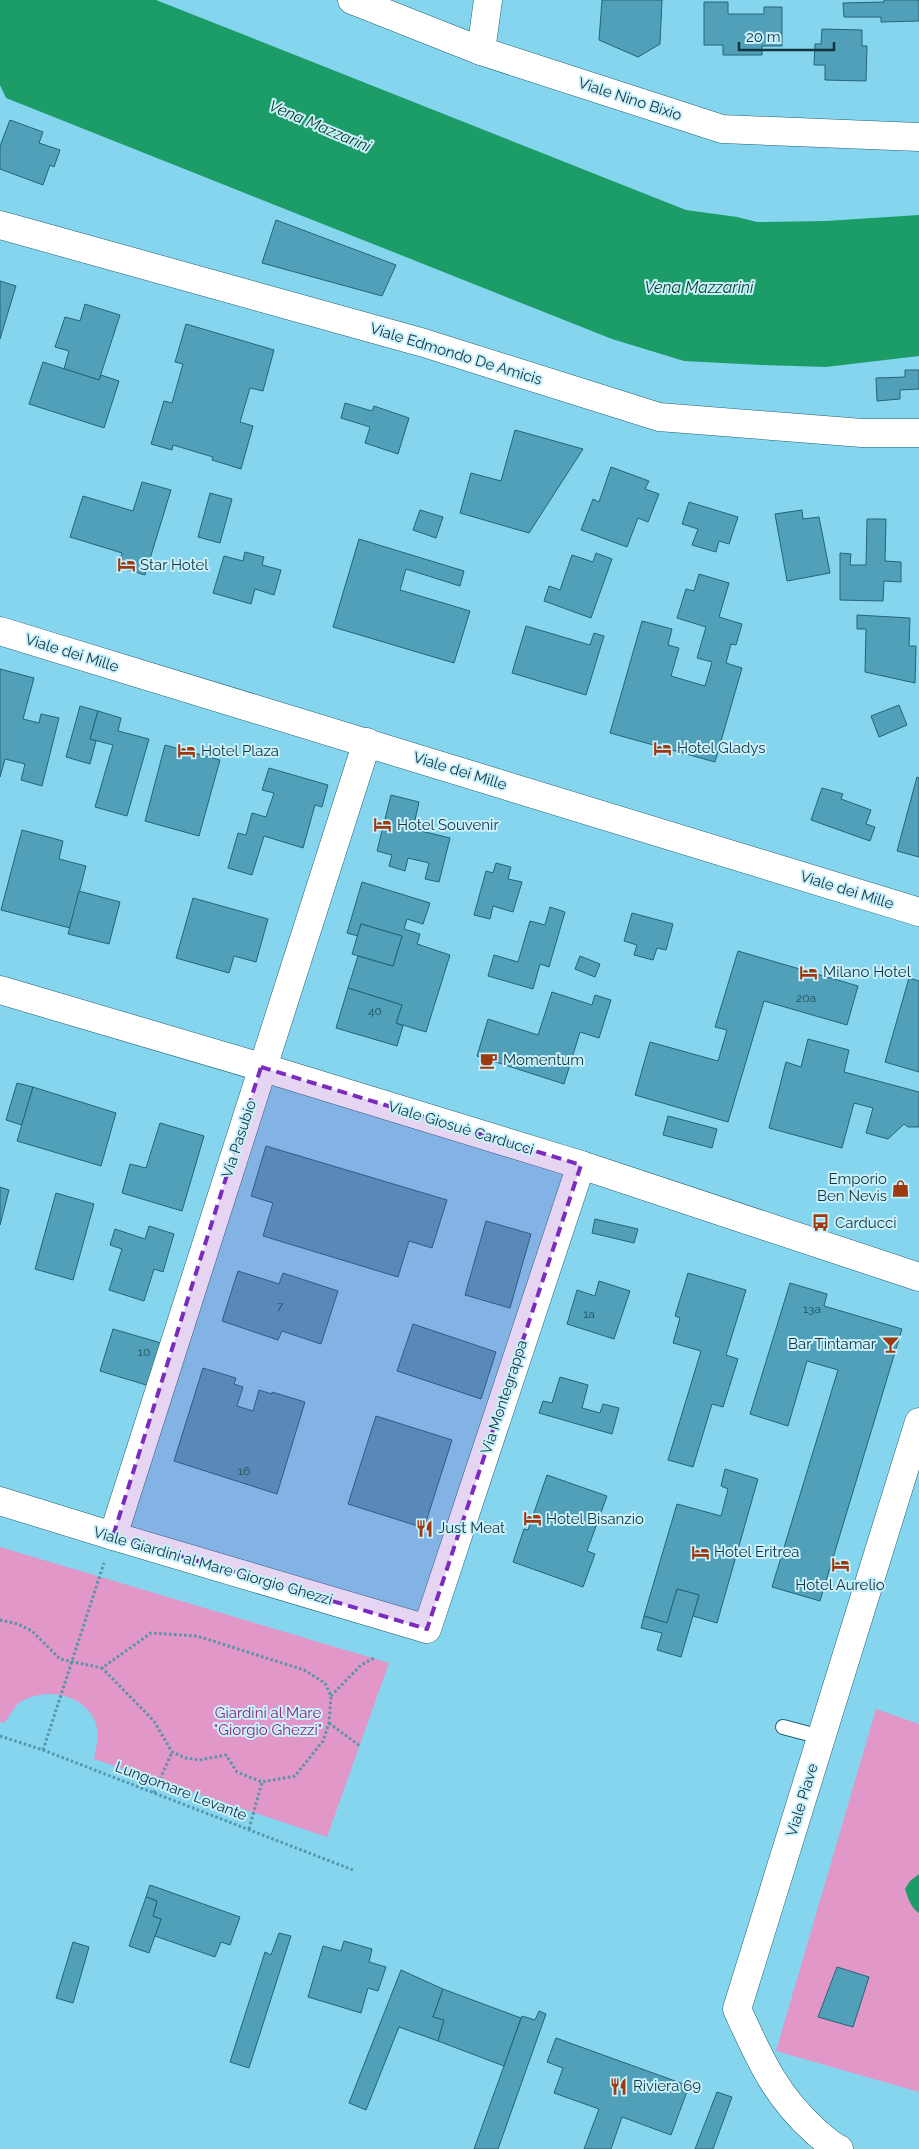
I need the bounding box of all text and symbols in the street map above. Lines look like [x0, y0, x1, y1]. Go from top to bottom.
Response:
scale bar [739, 20, 834, 52]
text: 20 m [746, 28, 781, 46]
street label: Viale Nino Bixio [576, 74, 684, 124]
water label: Vena Mazzarini [266, 96, 374, 156]
water label: Vena Mazzarini [645, 278, 754, 297]
street label: Viale Edmondo De Amicis [368, 319, 544, 389]
hotel icon: Star Hotel [116, 555, 136, 575]
place label: Star Hotel [140, 556, 209, 574]
street label: Viale dei Mille [23, 630, 121, 676]
hotel icon: Hotel Gladys [653, 738, 673, 758]
place label: Hotel Gladys [677, 739, 765, 757]
hotel icon: Hotel Plaza [177, 741, 197, 761]
place label: Hotel Plaza [201, 742, 279, 760]
street label: Viale dei Mille [411, 748, 509, 794]
hotel icon: Hotel Souvenir [373, 815, 393, 835]
place label: Hotel Souvenir [397, 816, 499, 834]
street label: Viale dei Mille [798, 867, 896, 913]
hotel icon: Milano Hotel [799, 962, 819, 982]
place label: Milano Hotel [823, 963, 912, 981]
house number: 20a [796, 991, 816, 1005]
house number: 40 [368, 1004, 382, 1018]
cafe icon: Momentum [479, 1050, 499, 1070]
place label: Momentum [503, 1051, 584, 1069]
street label: Viale Giosuè Carducci [386, 1097, 536, 1159]
street label: Via Pasubio [218, 1098, 260, 1180]
place label: Emporio Ben Nevis [817, 1170, 887, 1205]
shop icon: Emporio Ben Nevis [891, 1178, 911, 1198]
bus stop icon: Carducci [811, 1213, 831, 1233]
place label: Carducci [835, 1214, 896, 1232]
house number: 7 [277, 1299, 284, 1313]
house number: 13a [803, 1302, 821, 1316]
house number: 1a [583, 1307, 595, 1321]
bar icon: Bar Tintamar [880, 1334, 900, 1354]
place label: Bar Tintamar [788, 1335, 877, 1353]
street label: Via Montegrappa [477, 1338, 531, 1456]
house number: 10 [138, 1345, 150, 1359]
house number: 16 [238, 1464, 250, 1478]
hotel icon: Hotel Bisanzio [522, 1509, 542, 1529]
place label: Hotel Bisanzio [546, 1510, 644, 1528]
restaurant icon: Just Meat [414, 1518, 434, 1538]
place label: Just Meat [438, 1519, 505, 1537]
street label: Viale Giardini al Mare Giorgio Ghezzi [91, 1523, 335, 1609]
hotel icon: Hotel Eritrea [690, 1542, 710, 1562]
place label: Hotel Eritrea [714, 1543, 800, 1561]
hotel icon: Hotel Aurelio [830, 1554, 850, 1574]
place label: Hotel Aurelio [795, 1576, 885, 1594]
park label: Giardini al Mare "Giorgio Ghezzi" [214, 1704, 322, 1739]
street label: Lungomare Levante [113, 1758, 250, 1825]
street label: Viale Piave [782, 1761, 822, 1839]
restaurant icon: Riviera 69 [609, 2076, 629, 2096]
place label: Riviera 69 [633, 2077, 701, 2095]

